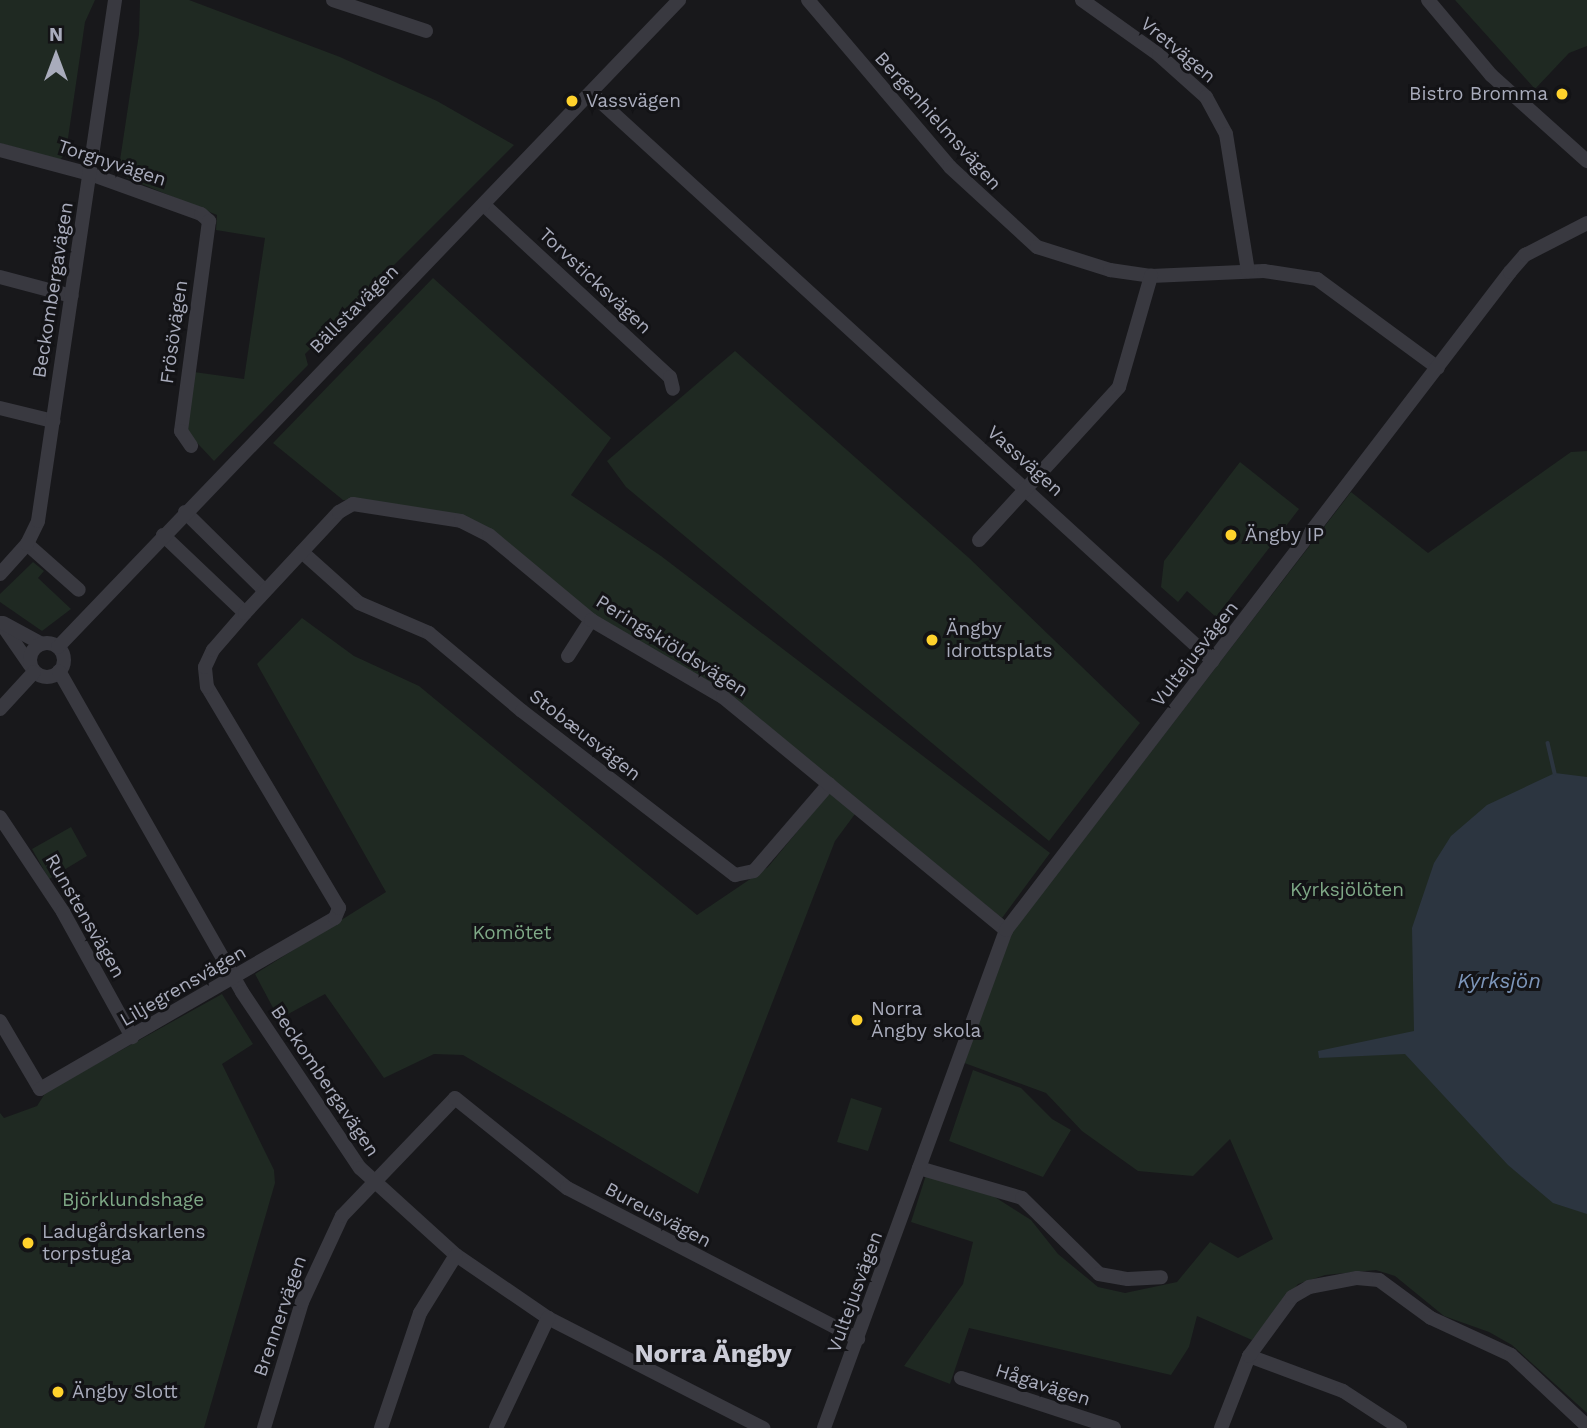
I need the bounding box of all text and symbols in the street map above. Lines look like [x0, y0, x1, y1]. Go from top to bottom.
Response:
street label: Vretvägen [1136, 12, 1220, 88]
north arrow [21, 21, 91, 91]
text: N [49, 23, 63, 46]
street label: Bergenhielmsvägen [870, 47, 1006, 195]
place label: Bistro Bromma [1409, 83, 1548, 105]
marker: Bistro Bromma [1554, 86, 1570, 102]
place label: Vassvägen [586, 90, 681, 112]
marker: Vassvägen [564, 93, 580, 109]
street label: Torgnyvägen [55, 135, 169, 191]
street label: Beckombergavägen [28, 200, 78, 380]
street label: Torvsticksvägen [534, 223, 656, 339]
street label: Bällstavägen [305, 260, 403, 358]
street label: Frösövägen [155, 279, 193, 385]
street label: Vassvägen [982, 421, 1068, 501]
place label: Ängby IP [1245, 524, 1325, 546]
marker: Ängby IP [1223, 527, 1239, 543]
street label: Peringskiöldsvägen [592, 590, 752, 702]
street label: Vultejusvägen [1147, 597, 1243, 711]
place label: Ängby idrottsplats [946, 618, 1052, 662]
marker: Ängby idrottsplats [924, 632, 940, 648]
street label: Stobæusvägen [525, 684, 645, 786]
street label: Runstensvägen [40, 850, 130, 982]
park label: Kyrksjölöten [1290, 879, 1404, 901]
park label: Komötet [472, 922, 552, 944]
street label: Liljegrensvägen [116, 941, 250, 1031]
water label: Kyrksjön [1457, 968, 1541, 994]
place label: Norra Ängby skola [871, 998, 982, 1042]
street label: Beckombergavägen [266, 1001, 384, 1161]
marker: Norra Ängby skola [849, 1012, 865, 1028]
street label: Bureusvägen [601, 1177, 715, 1253]
park label: Björklundshage [62, 1189, 204, 1211]
place label: Ladugårdskarlens torpstuga [42, 1221, 206, 1265]
street label: Vultejusvägen [822, 1228, 888, 1356]
marker: Ladugårdskarlens torpstuga [20, 1235, 36, 1251]
street label: Brennervägen [249, 1253, 311, 1379]
district label: Norra Ängby [634, 1338, 792, 1370]
street label: Hågavägen [993, 1359, 1093, 1411]
place label: Ängby Slott [72, 1381, 178, 1403]
marker: Ängby Slott [50, 1384, 66, 1400]

